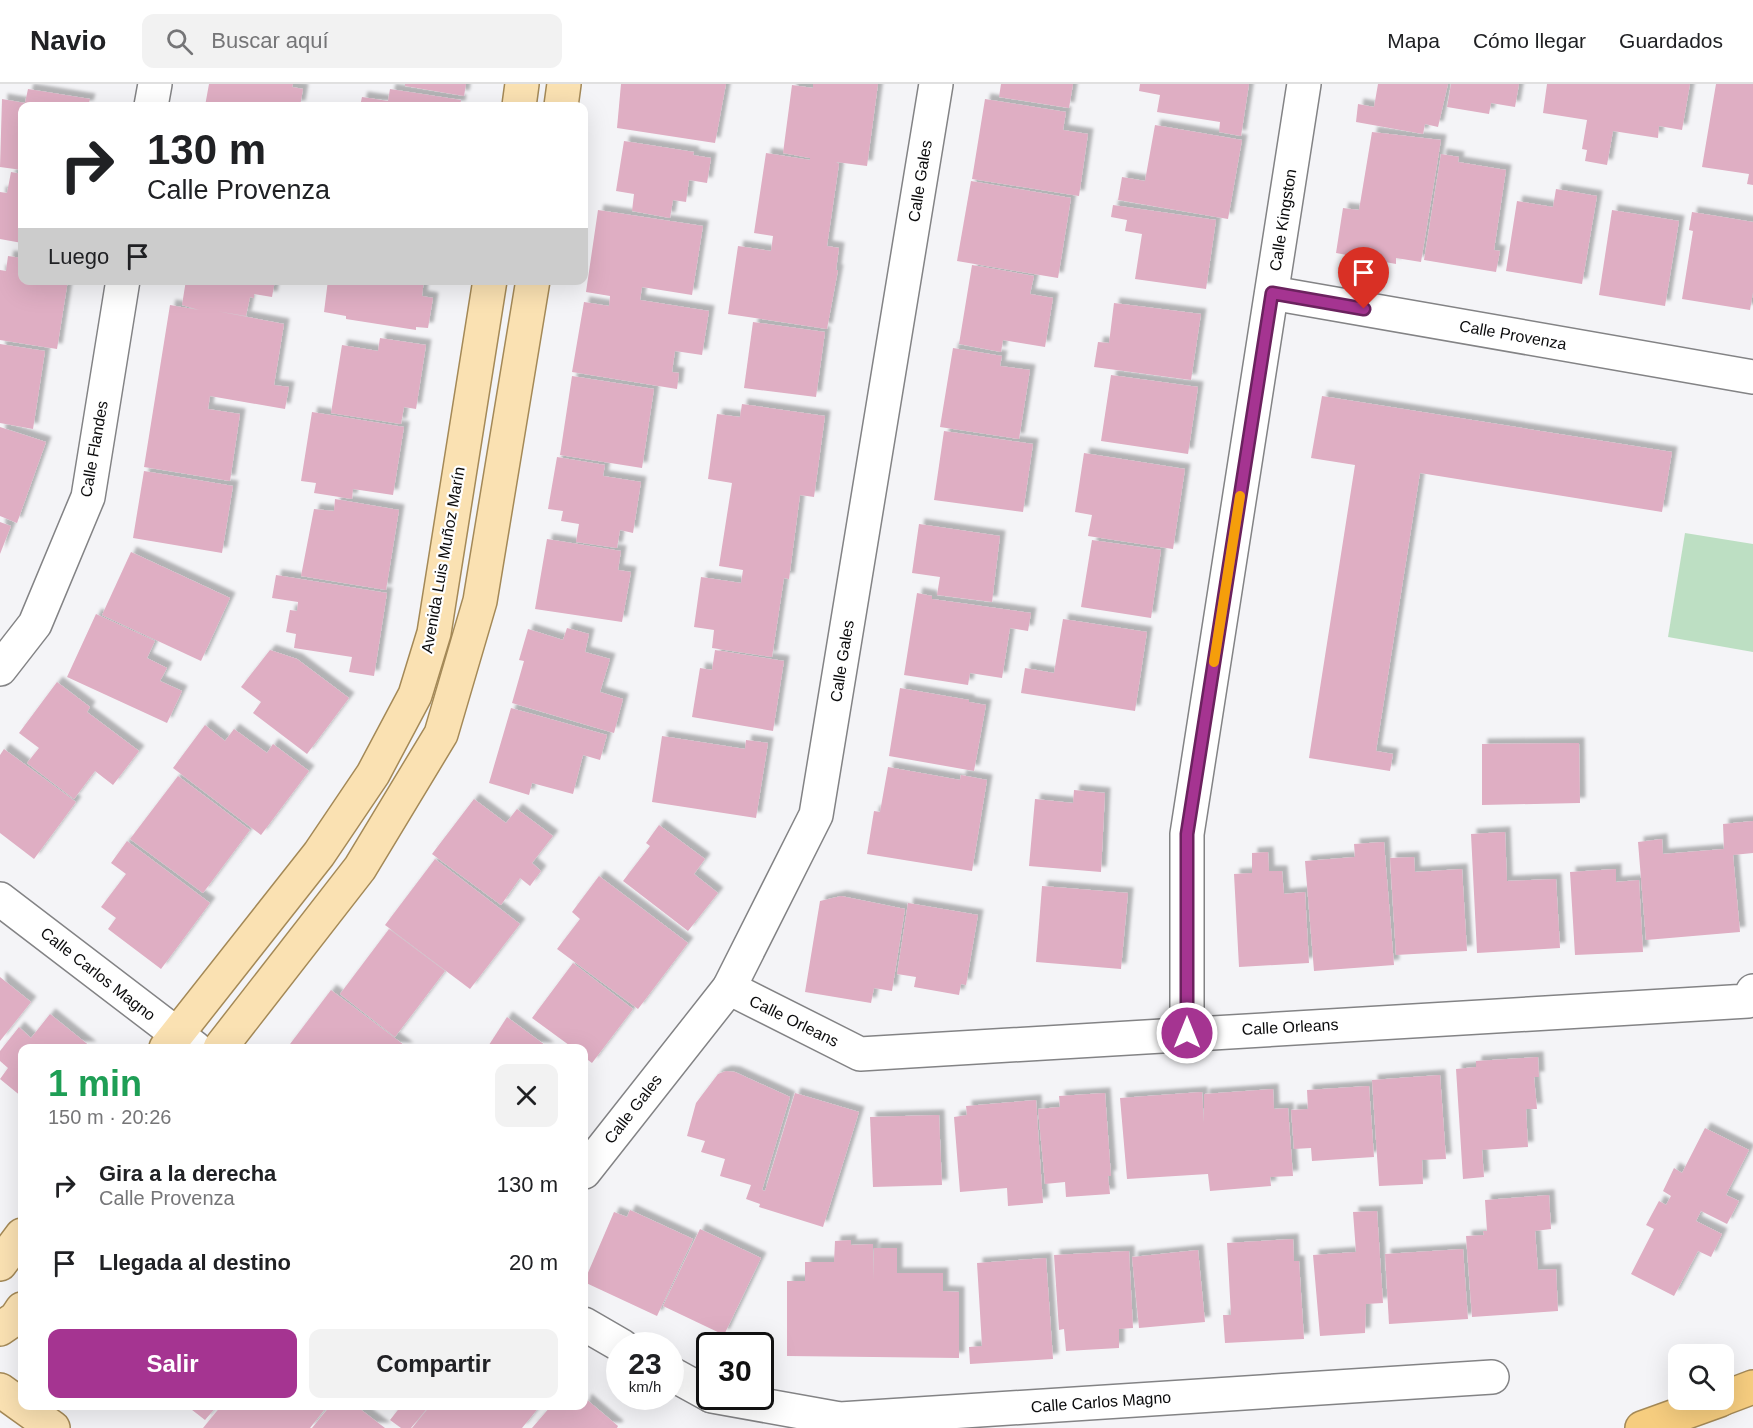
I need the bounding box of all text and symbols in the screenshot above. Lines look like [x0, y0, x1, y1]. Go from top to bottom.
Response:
search box [142, 14, 562, 68]
text: Navio [30, 25, 106, 56]
icon: search [163, 25, 196, 58]
text: Buscar aquí [211, 28, 329, 53]
text: Mapa [1387, 29, 1440, 52]
text: Cómo llegar [1473, 29, 1586, 52]
text: Guardados [1619, 29, 1723, 52]
icon: right [48, 126, 126, 204]
text: 130 m [147, 126, 266, 173]
street label: Calle Gales [905, 139, 935, 223]
street label: Calle Kingston [1267, 168, 1299, 272]
text: Calle Provenza [147, 175, 330, 205]
icon: arrive [121, 240, 154, 273]
text: Luego [48, 244, 109, 269]
pin [1338, 247, 1389, 309]
icon: arrive [1347, 256, 1380, 289]
street label: Calle Provenza [1458, 317, 1568, 353]
street label: Calle Flandes [77, 399, 111, 499]
street label: Avenida Luis Muñoz Marín [418, 465, 468, 655]
street label: Calle Gales [827, 619, 857, 703]
street label: Calle Carlos Magno [37, 924, 159, 1024]
street label: Calle Orleans [747, 992, 841, 1050]
position arrow [1155, 1001, 1219, 1065]
street label: Calle Orleans [1241, 1016, 1339, 1038]
text: 1 min [48, 1063, 142, 1104]
button: close [495, 1064, 558, 1127]
street label: Calle Gales [601, 1071, 665, 1147]
text: 150 m · 20:26 [48, 1106, 171, 1128]
text: Gira a la derecha [99, 1161, 276, 1186]
icon: right [48, 1169, 81, 1202]
text: 130 m [497, 1172, 558, 1197]
text: Calle Provenza [99, 1187, 235, 1209]
icon: arrive [48, 1247, 81, 1280]
text: Llegada al destino [99, 1250, 291, 1275]
text: 20 m [509, 1250, 558, 1275]
button: Salir [48, 1329, 297, 1398]
button: Compartir [309, 1329, 558, 1398]
speed limit sign: 30 [696, 1332, 774, 1410]
map controls [1668, 1344, 1734, 1410]
button: search [1668, 1344, 1734, 1410]
text: 23 [628, 1347, 662, 1380]
text: km/h [629, 1378, 661, 1395]
street label: Calle Carlos Magno [1030, 1389, 1172, 1415]

